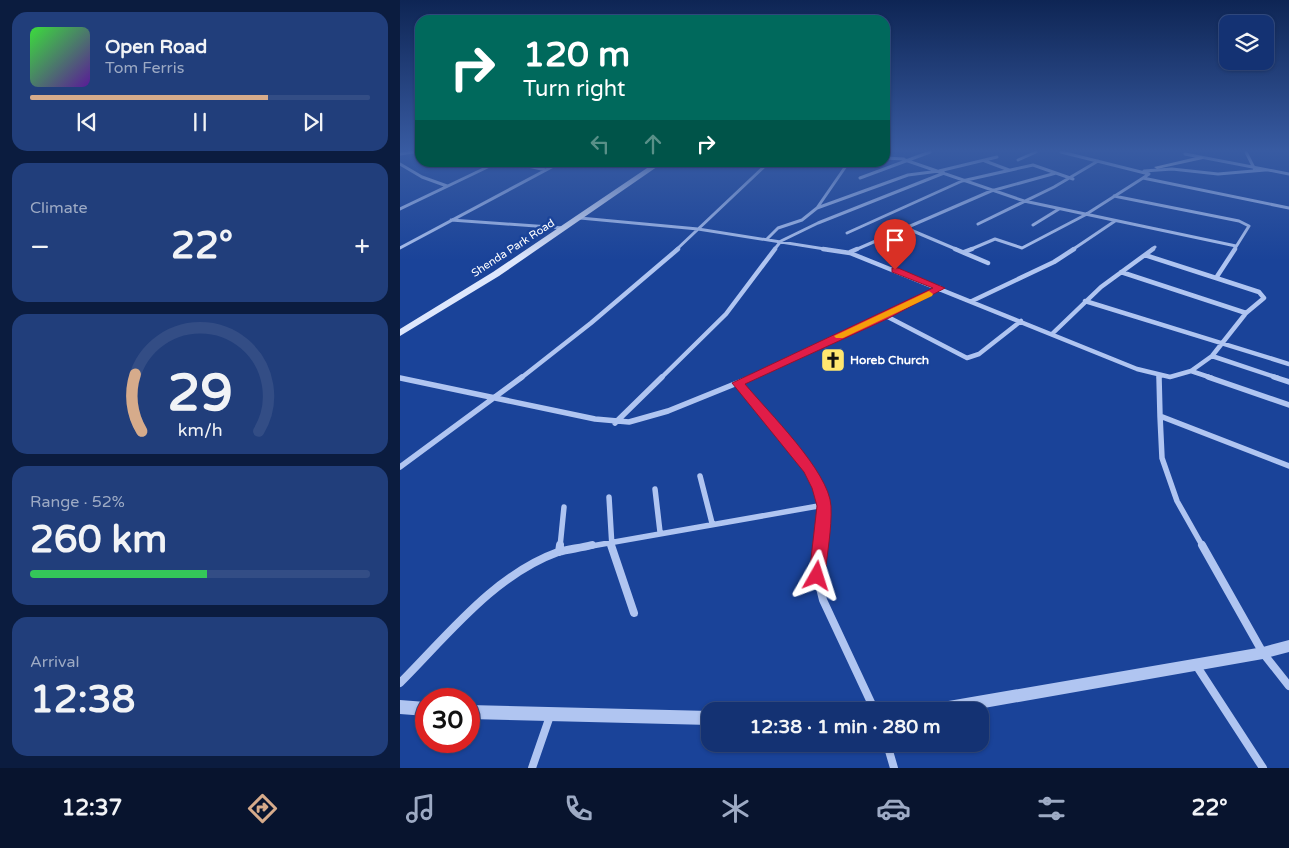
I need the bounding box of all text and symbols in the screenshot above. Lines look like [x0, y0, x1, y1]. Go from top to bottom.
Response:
map controls [1219, 15, 1274, 70]
button: layers [1219, 15, 1274, 70]
text: 120 m [523, 34, 630, 76]
icon: right [440, 35, 505, 100]
text: Open Road [105, 36, 207, 58]
text: Tom Ferris [105, 58, 184, 78]
text: Turn right [523, 76, 625, 102]
icon: previous [73, 108, 101, 136]
icon: pause [186, 108, 214, 136]
icon: next [299, 108, 327, 136]
icon: left [586, 130, 614, 158]
icon: ahead [639, 130, 667, 158]
icon: right [692, 130, 720, 158]
text: Climate [30, 198, 88, 218]
street label: Shenda Park Road [469, 216, 557, 280]
pin [874, 219, 916, 270]
text: 22° [171, 223, 233, 269]
icon: arrive [881, 226, 909, 254]
text: − [30, 230, 50, 264]
text: + [354, 230, 370, 264]
church icon: Horeb Church [820, 347, 846, 373]
place label: Horeb Church [850, 353, 929, 367]
text: 29 [167, 362, 233, 425]
text: km/h [178, 420, 222, 441]
text: Range · 52% [30, 492, 125, 512]
text: 260 km [30, 517, 167, 563]
position arrow [790, 549, 842, 601]
text: Arrival [30, 652, 79, 672]
text: 12:38 [30, 677, 135, 723]
speed limit sign: 30 [415, 688, 480, 753]
text: 12:38 · 1 min · 280 m [749, 716, 941, 738]
icon: directions [245, 791, 280, 826]
icon: music [403, 791, 438, 826]
icon: phone [561, 791, 596, 826]
icon: climate [718, 791, 753, 826]
icon: car [876, 791, 911, 826]
icon: filters [1034, 791, 1069, 826]
text: 12:37 [61, 795, 122, 821]
text: 22° [1192, 795, 1228, 821]

